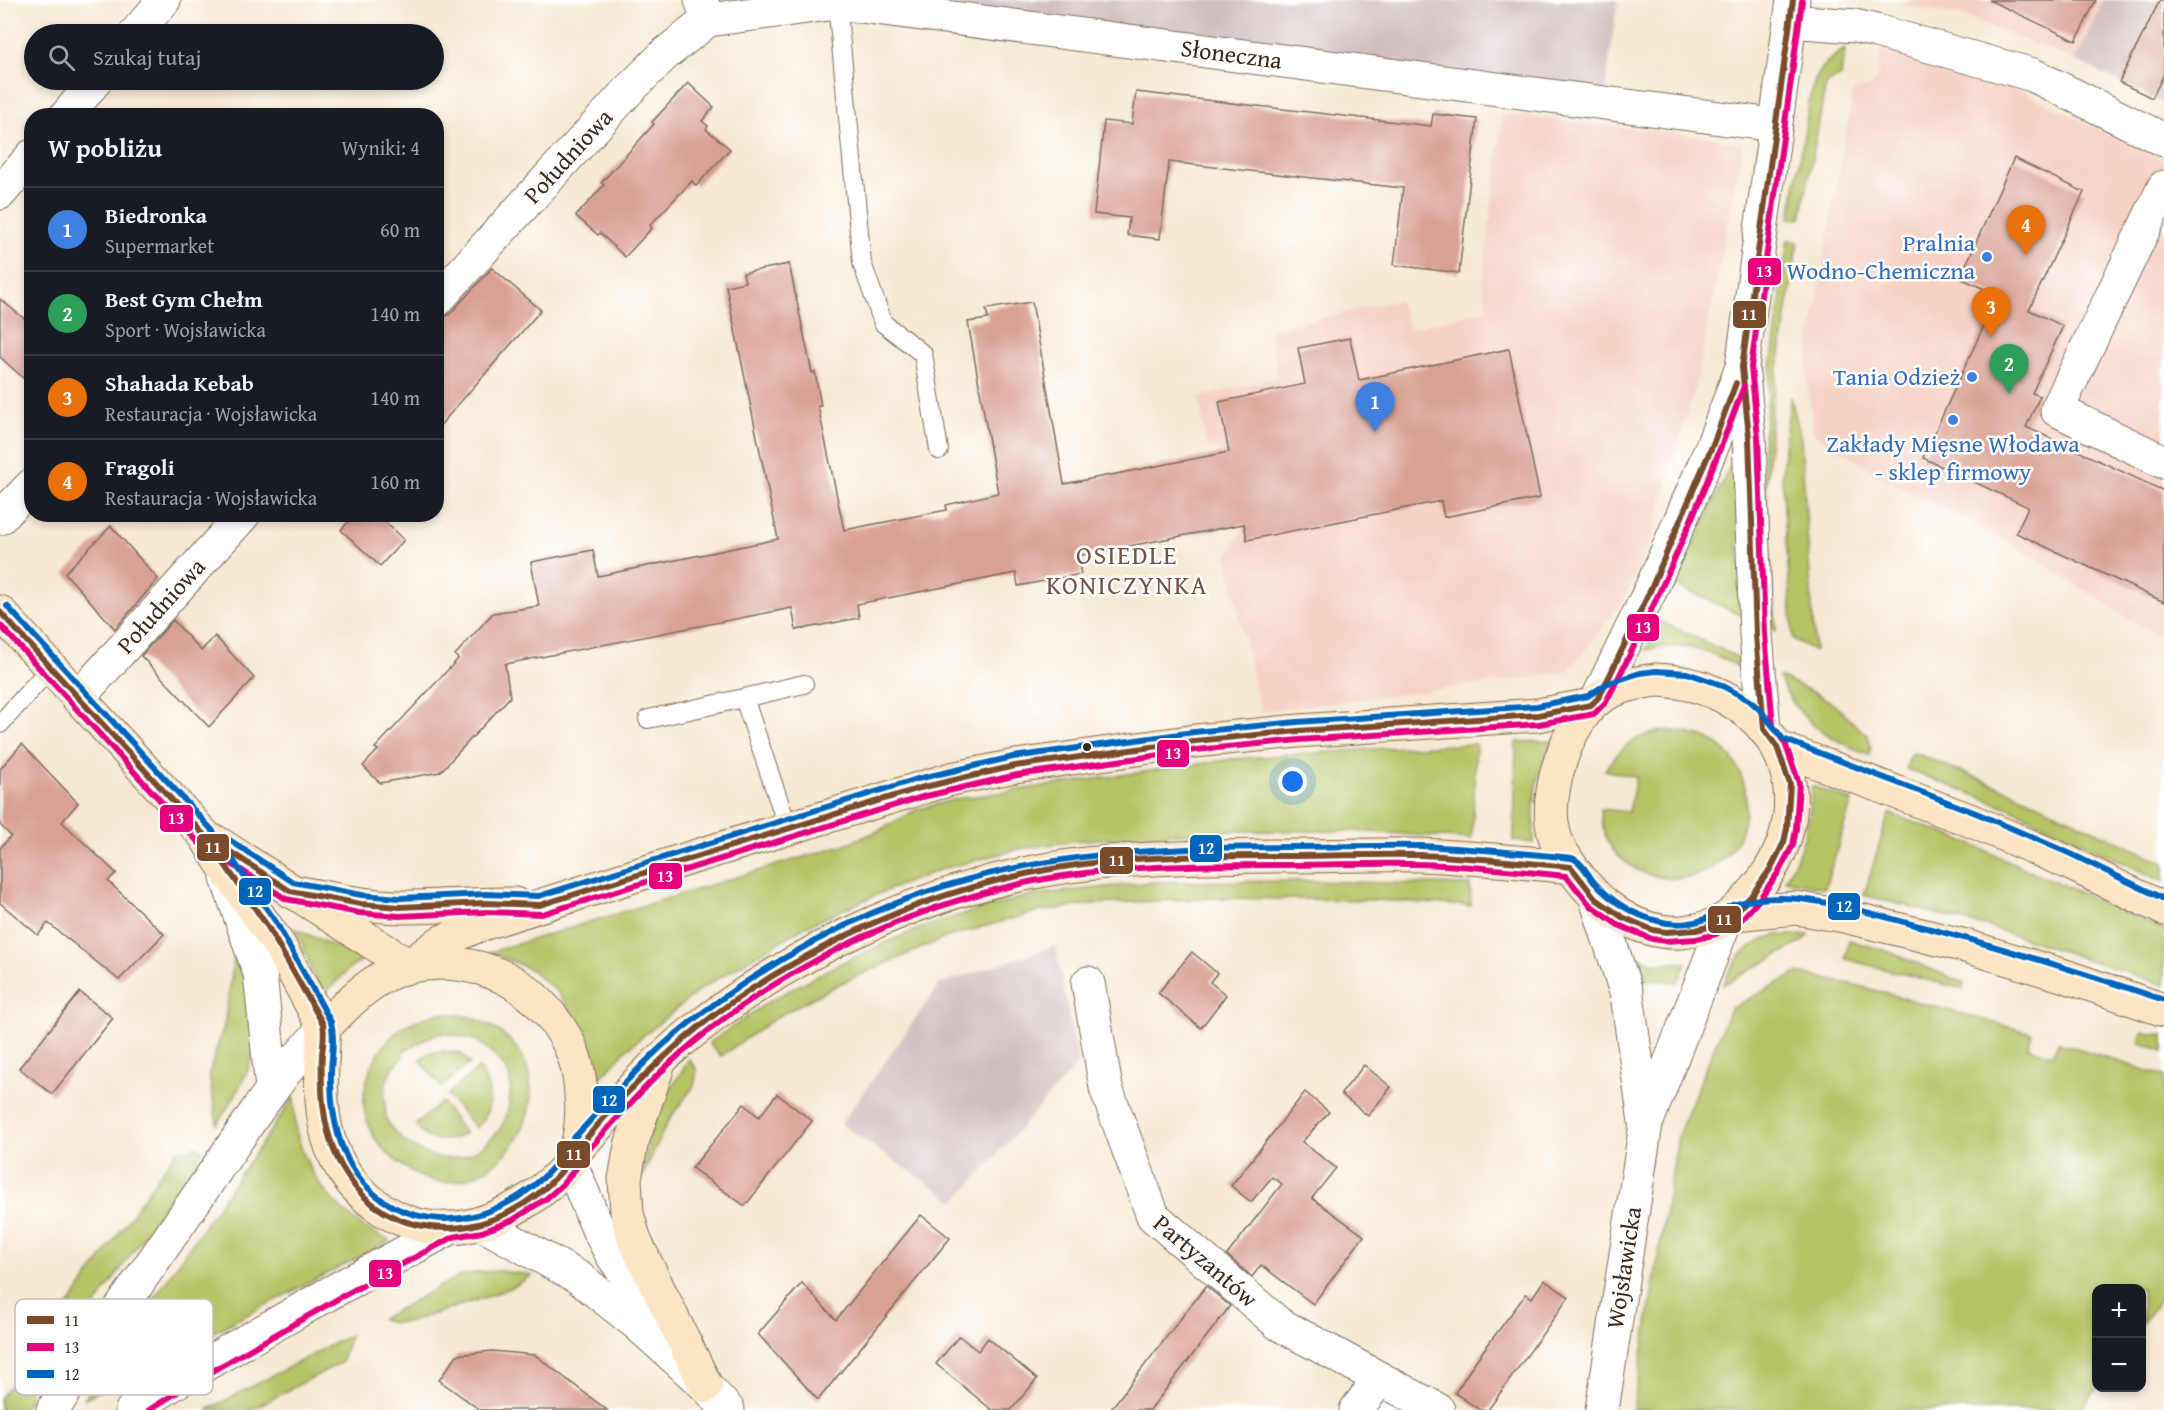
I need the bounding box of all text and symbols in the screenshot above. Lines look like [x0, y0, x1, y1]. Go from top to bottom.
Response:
search box [24, 24, 444, 90]
street label: Słoneczna [1179, 30, 1285, 78]
icon: search [45, 41, 78, 74]
text: Szukaj tutaj [93, 41, 201, 73]
street label: Południowa [515, 100, 621, 211]
text: W pobliżu [48, 128, 162, 167]
text: Wyniki: 4 [342, 133, 420, 162]
text: Biedronka [105, 199, 207, 231]
pin: 4 [2006, 206, 2046, 255]
text: 1 [62, 215, 73, 244]
text: 60 m [380, 215, 420, 244]
place label: Pralnia Wodno-Chemiczna [1786, 225, 1976, 288]
text: Supermarket [105, 231, 214, 260]
marker: Pralnia Wodno-Chemiczna [1980, 250, 1994, 264]
line badge: 13 [1747, 257, 1782, 286]
text: 13 [1756, 259, 1772, 283]
text: Best Gym Chełm [105, 283, 263, 315]
pin: 3 [1972, 288, 2010, 337]
text: 2 [62, 299, 73, 328]
text: 140 m [370, 299, 420, 328]
line badge: 11 [1732, 300, 1767, 329]
text: 11 [1741, 302, 1757, 326]
text: Sport · Wojsławicka [105, 315, 266, 344]
pin: 2 [1990, 344, 2028, 394]
place label: Tania Odzież [1833, 359, 1960, 394]
text: Shahada Kebab [105, 367, 254, 399]
marker: Tania Odzież [1965, 370, 1979, 384]
pin: 1 [1356, 382, 1394, 432]
text: 3 [62, 383, 73, 412]
text: 140 m [370, 383, 420, 412]
text: Restauracja · Wojsławicka [105, 399, 317, 428]
marker: Zakłady Mięsne Włodawa - sklep firmowy [1946, 413, 1960, 427]
place label: Zakłady Mięsne Włodawa - sklep firmowy [1826, 426, 2080, 489]
text: Fragoli [105, 451, 175, 483]
text: 4 [62, 467, 73, 496]
text: 160 m [370, 467, 420, 496]
text: Restauracja · Wojsławicka [105, 483, 317, 512]
district label: OSIEDLE KONICZYNKA [1046, 535, 1208, 604]
street label: Południowa [108, 550, 214, 661]
line badge: 13 [1626, 613, 1660, 642]
text: 13 [1635, 615, 1651, 639]
line badge: 13 [1156, 739, 1190, 768]
unlabelled marker [1081, 741, 1093, 753]
text: 13 [1165, 741, 1181, 765]
your location [1278, 767, 1307, 796]
line badge: 13 [159, 804, 194, 833]
text: 13 [168, 806, 184, 830]
line badge: 11 [196, 833, 230, 862]
line badge: 12 [1189, 834, 1223, 863]
text: 11 [205, 835, 221, 859]
text: 12 [1198, 836, 1214, 860]
line badge: 11 [1099, 846, 1134, 875]
text: 11 [1109, 848, 1125, 872]
line badge: 13 [648, 862, 683, 890]
text: 13 [657, 864, 673, 888]
line badge: 12 [238, 877, 272, 906]
text: 12 [247, 879, 263, 903]
line badge: 12 [1827, 892, 1861, 921]
text: 12 [1836, 894, 1852, 918]
line badge: 11 [1707, 905, 1742, 934]
text: 11 [1716, 907, 1732, 931]
line badge: 12 [592, 1085, 626, 1114]
text: 12 [601, 1088, 617, 1112]
line badge: 11 [556, 1140, 591, 1169]
text: 11 [566, 1142, 582, 1166]
street label: Wojsławicka [1597, 1203, 1650, 1331]
street label: Partyzantów [1146, 1206, 1266, 1315]
line badge: 13 [368, 1259, 402, 1288]
text: 13 [377, 1261, 393, 1285]
map controls [2092, 1284, 2146, 1392]
button: + [2092, 1284, 2146, 1338]
legend [15, 1299, 213, 1395]
text: 11 [64, 1308, 79, 1332]
text: 13 [64, 1335, 79, 1359]
button: − [2092, 1338, 2146, 1392]
text: 12 [64, 1362, 79, 1386]

